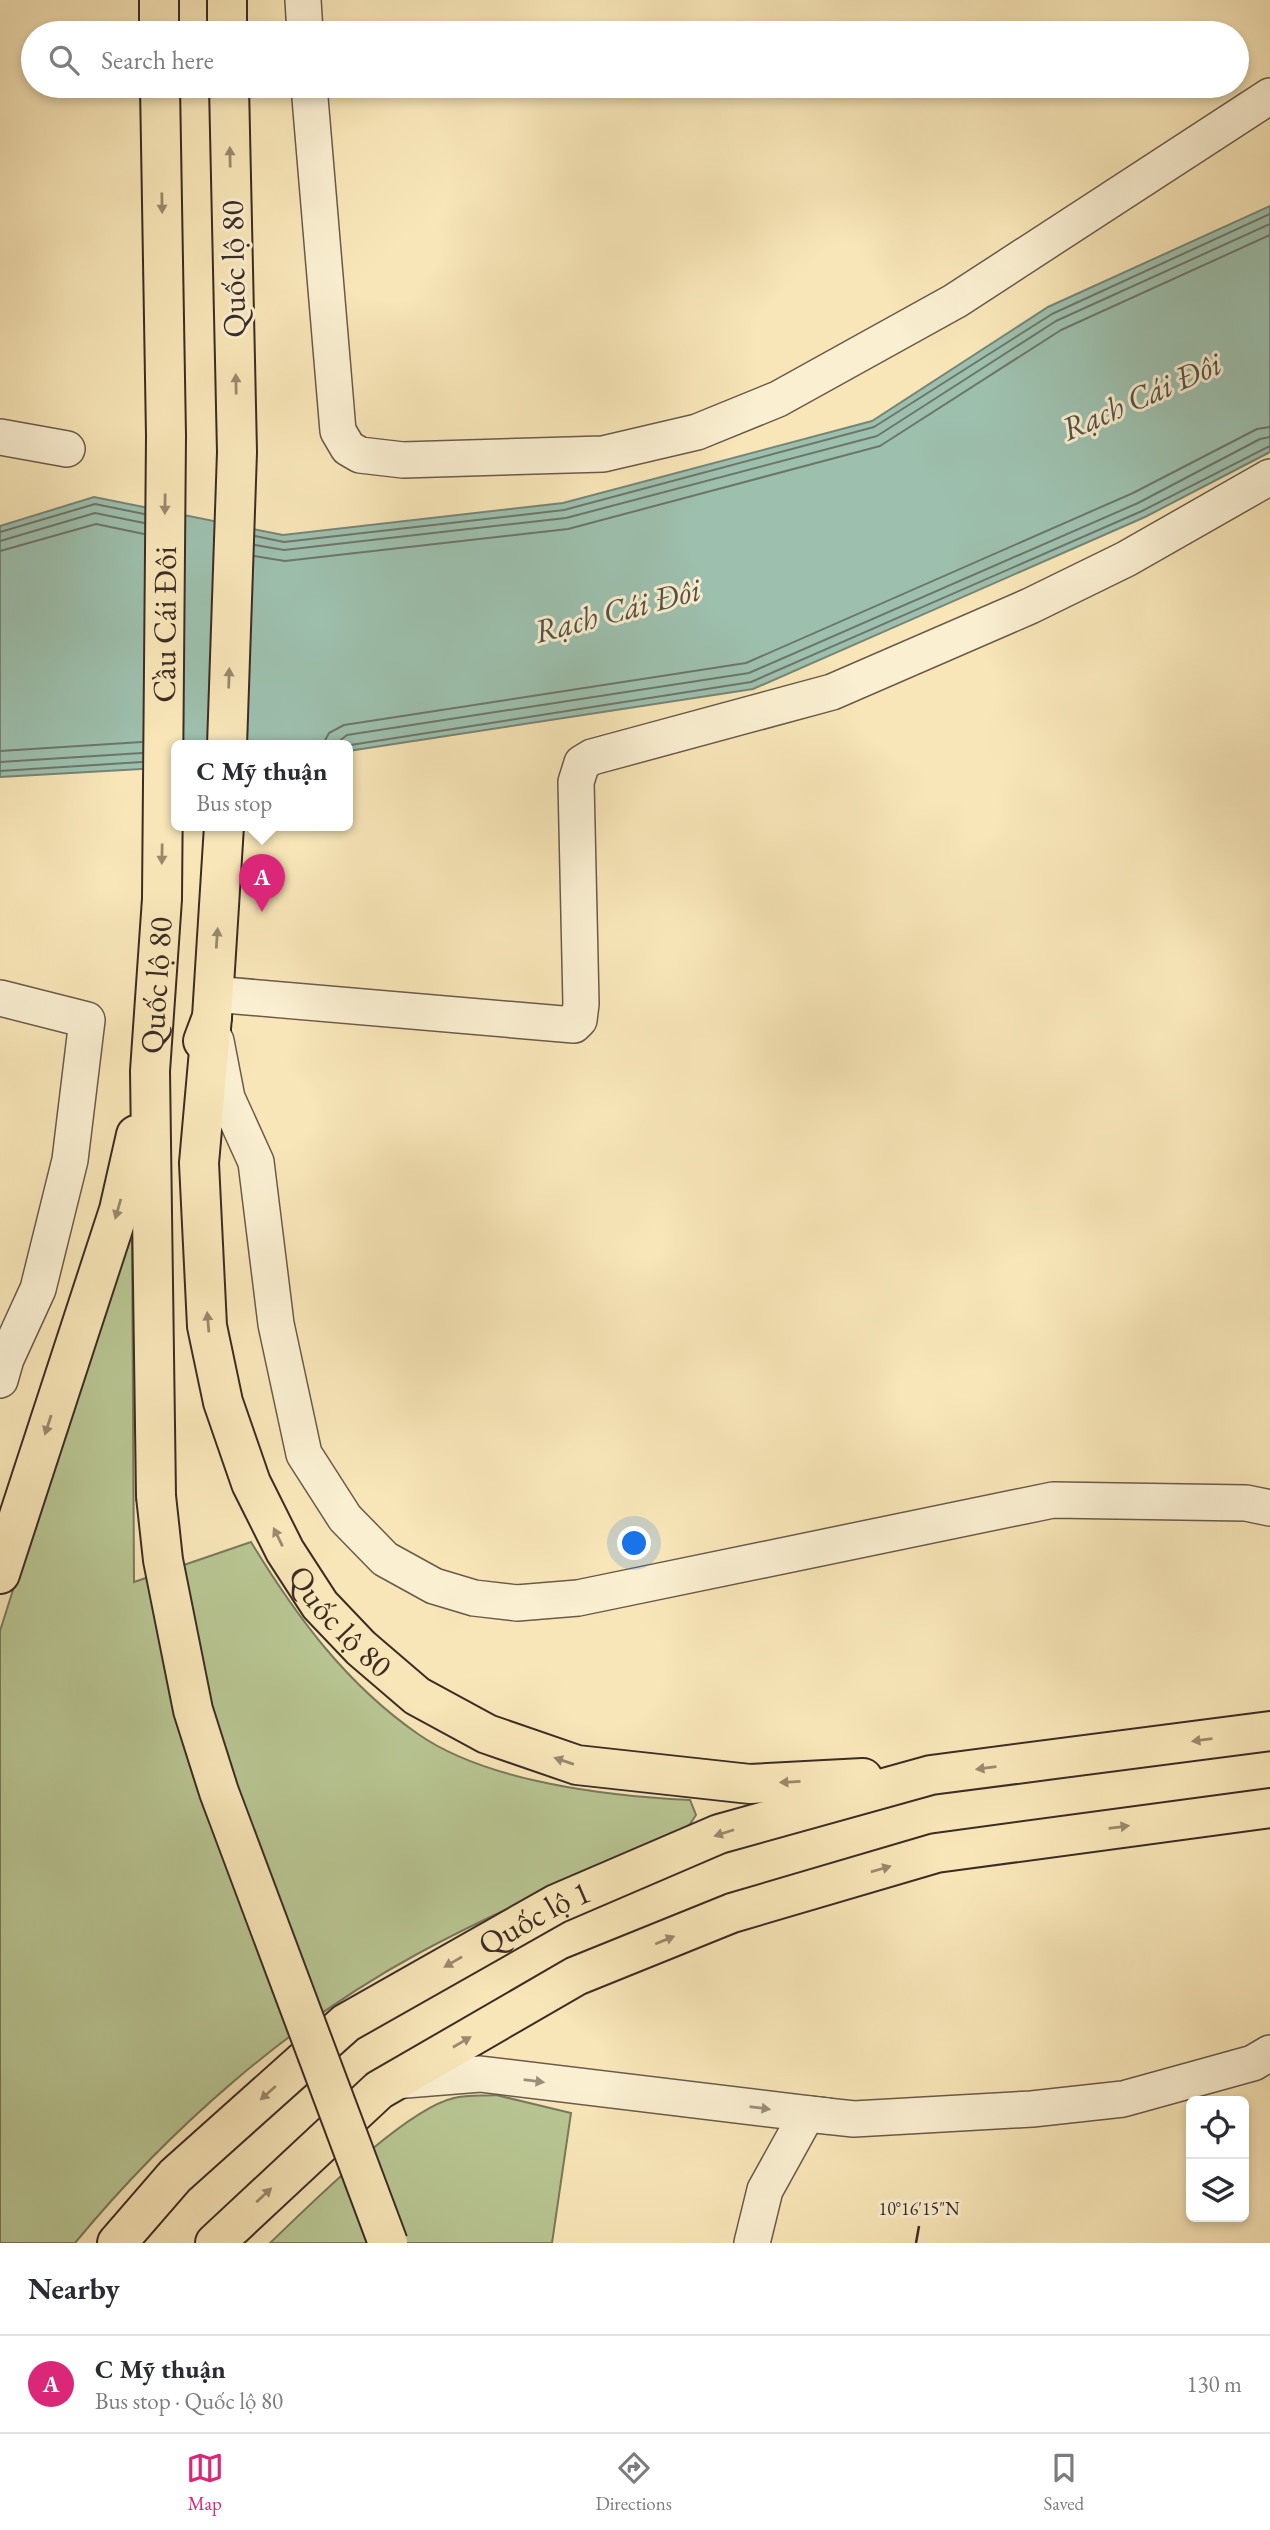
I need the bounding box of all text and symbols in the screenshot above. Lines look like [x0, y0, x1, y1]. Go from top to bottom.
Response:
search box [21, 21, 1249, 98]
icon: search [45, 41, 83, 79]
text: Search here [101, 43, 214, 77]
one-way arrow [225, 146, 236, 168]
one-way arrow [156, 192, 168, 214]
street label: Quốc lộ 80 [211, 200, 255, 338]
water label: Rạch Cái Đôi [1054, 341, 1229, 450]
one-way arrow [230, 373, 242, 395]
one-way arrow [159, 493, 171, 515]
street label: Cầu Cái Đôi [143, 546, 186, 703]
water label: Rạch Cái Đôi [529, 567, 706, 653]
one-way arrow [224, 666, 235, 688]
popup [171, 740, 353, 831]
text: C Mỹ thuận [197, 754, 327, 788]
text: Bus stop [197, 788, 272, 818]
one-way arrow [156, 843, 168, 865]
pin: A [239, 854, 285, 912]
street label: Quốc lộ 80 [130, 915, 182, 1055]
one-way arrow [212, 927, 223, 949]
one-way arrow [112, 1198, 123, 1220]
one-way arrow [202, 1311, 213, 1333]
one-way arrow [42, 1415, 52, 1436]
your location [617, 1526, 651, 1560]
one-way arrow [272, 1527, 283, 1547]
street label: Quốc lộ 80 [279, 1557, 401, 1687]
one-way arrow [1191, 1735, 1213, 1746]
one-way arrow [553, 1755, 574, 1766]
one-way arrow [975, 1762, 997, 1773]
one-way arrow [778, 1776, 800, 1787]
one-way arrow [1109, 1822, 1131, 1833]
one-way arrow [713, 1828, 734, 1839]
one-way arrow [871, 1863, 892, 1873]
street label: Quốc lộ 1 [470, 1871, 597, 1965]
one-way arrow [655, 1934, 676, 1945]
one-way arrow [443, 1956, 462, 1968]
one-way arrow [452, 2036, 472, 2048]
one-way arrow [523, 2075, 545, 2086]
one-way arrow [259, 2085, 277, 2101]
map controls [1186, 2096, 1249, 2222]
button: locate [1186, 2096, 1249, 2159]
one-way arrow [749, 2103, 771, 2114]
button: layers [1186, 2159, 1249, 2222]
one-way arrow [255, 2188, 272, 2204]
text: 10°16'15"N [879, 2197, 960, 2220]
text: Nearby [28, 2269, 120, 2308]
text: C Mỹ thuận [95, 2352, 226, 2386]
text: A [43, 2369, 59, 2399]
text: 130 m [1186, 2369, 1242, 2399]
text: Bus stop · Quốc lộ 80 [95, 2386, 283, 2416]
tab: Map [186, 2449, 224, 2516]
tab: Directions [595, 2449, 672, 2516]
tab: Saved [1043, 2449, 1084, 2516]

